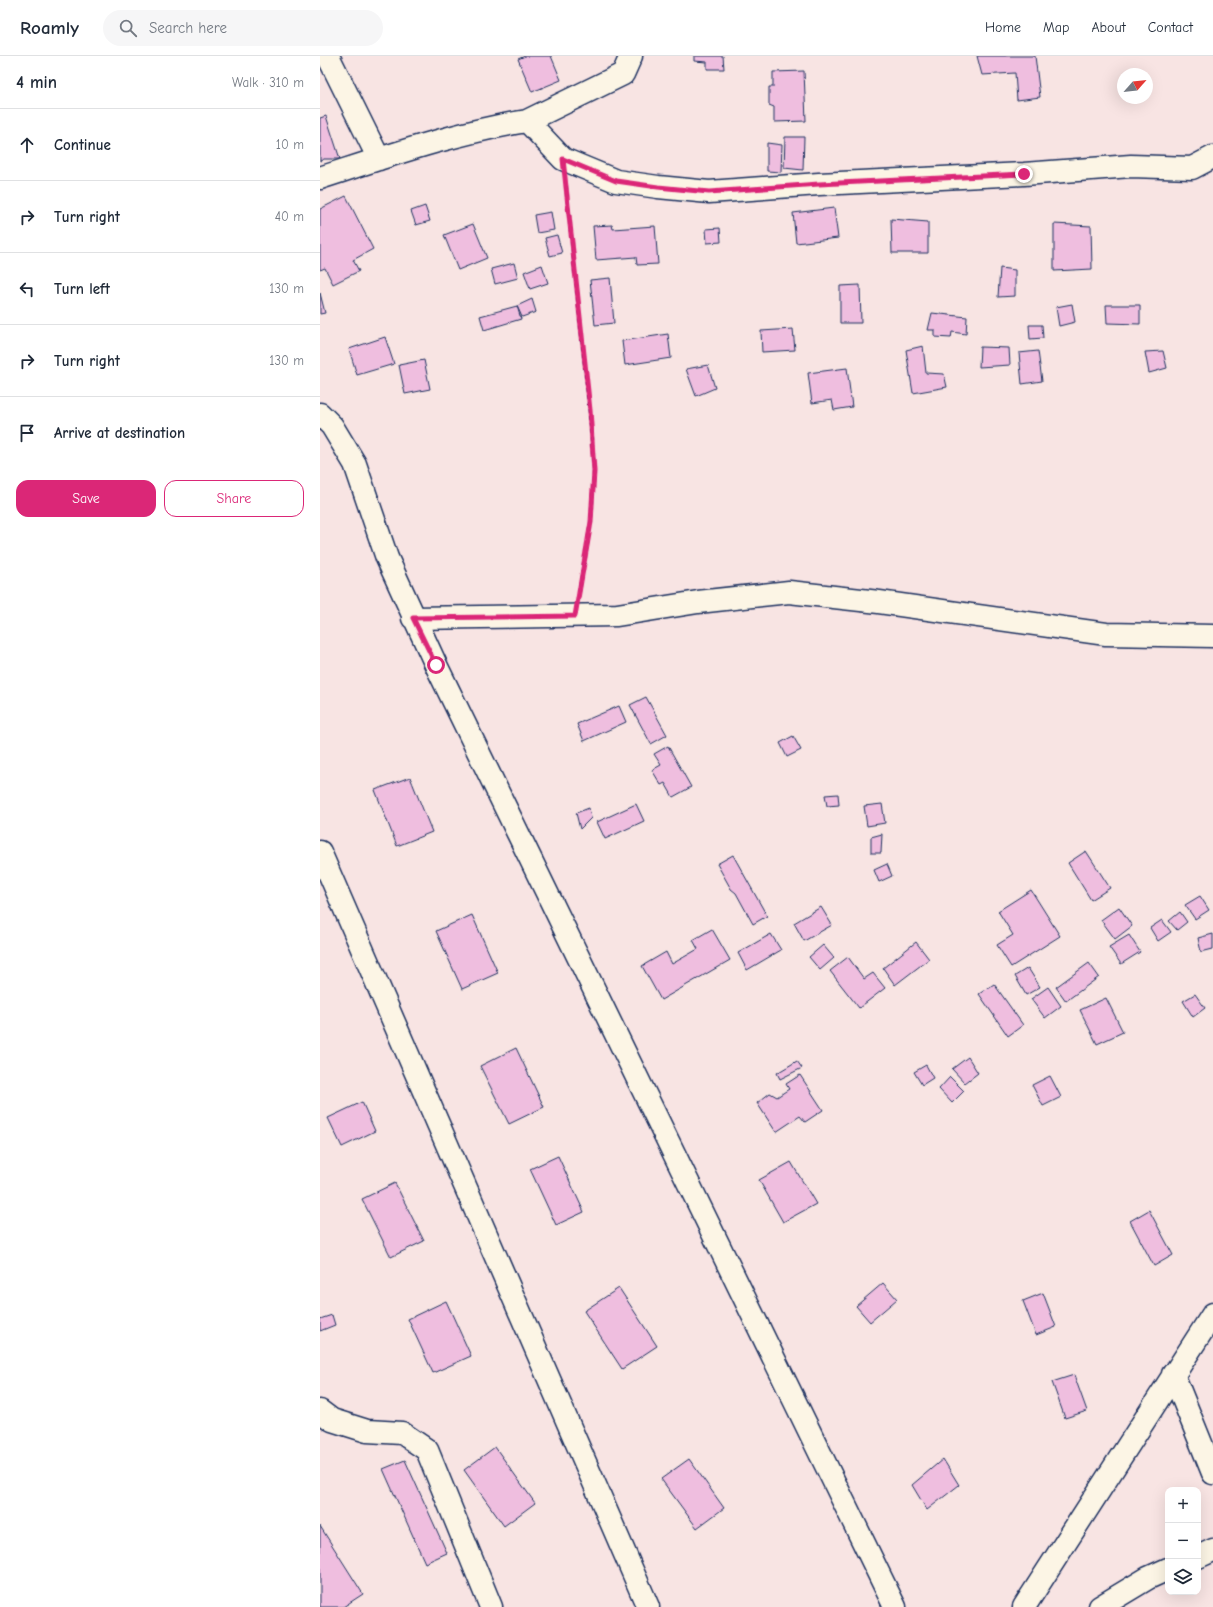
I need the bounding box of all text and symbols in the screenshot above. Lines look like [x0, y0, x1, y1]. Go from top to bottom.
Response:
search box [103, 10, 383, 46]
text: Roamly [20, 17, 79, 39]
icon: search [117, 17, 139, 39]
text: Search here [149, 19, 227, 37]
text: Home [985, 19, 1021, 36]
text: Map [1043, 19, 1069, 36]
text: About [1091, 19, 1126, 36]
text: Contact [1148, 19, 1193, 36]
north arrow [1117, 68, 1153, 104]
text: 4 min [16, 73, 57, 92]
text: Walk · 310 m [232, 75, 304, 90]
icon: ahead [16, 134, 38, 156]
text: Continue [54, 136, 111, 154]
text: 10 m [276, 137, 304, 152]
route end [1015, 165, 1033, 183]
icon: right [16, 206, 38, 228]
text: Turn right [54, 208, 120, 226]
text: 40 m [275, 209, 304, 224]
icon: left [16, 278, 38, 300]
text: Turn left [54, 280, 110, 298]
text: 130 m [269, 281, 304, 296]
icon: right [16, 350, 38, 372]
text: Turn right [54, 352, 120, 370]
text: 130 m [269, 353, 304, 368]
icon: arrive [16, 422, 38, 444]
text: Arrive at destination [54, 424, 185, 442]
button: Save [16, 480, 156, 517]
button: Share [164, 480, 304, 517]
route start [427, 656, 445, 674]
map controls [1165, 1487, 1201, 1595]
button: + [1165, 1487, 1201, 1523]
button: − [1165, 1523, 1201, 1559]
button: layers [1165, 1559, 1201, 1595]

